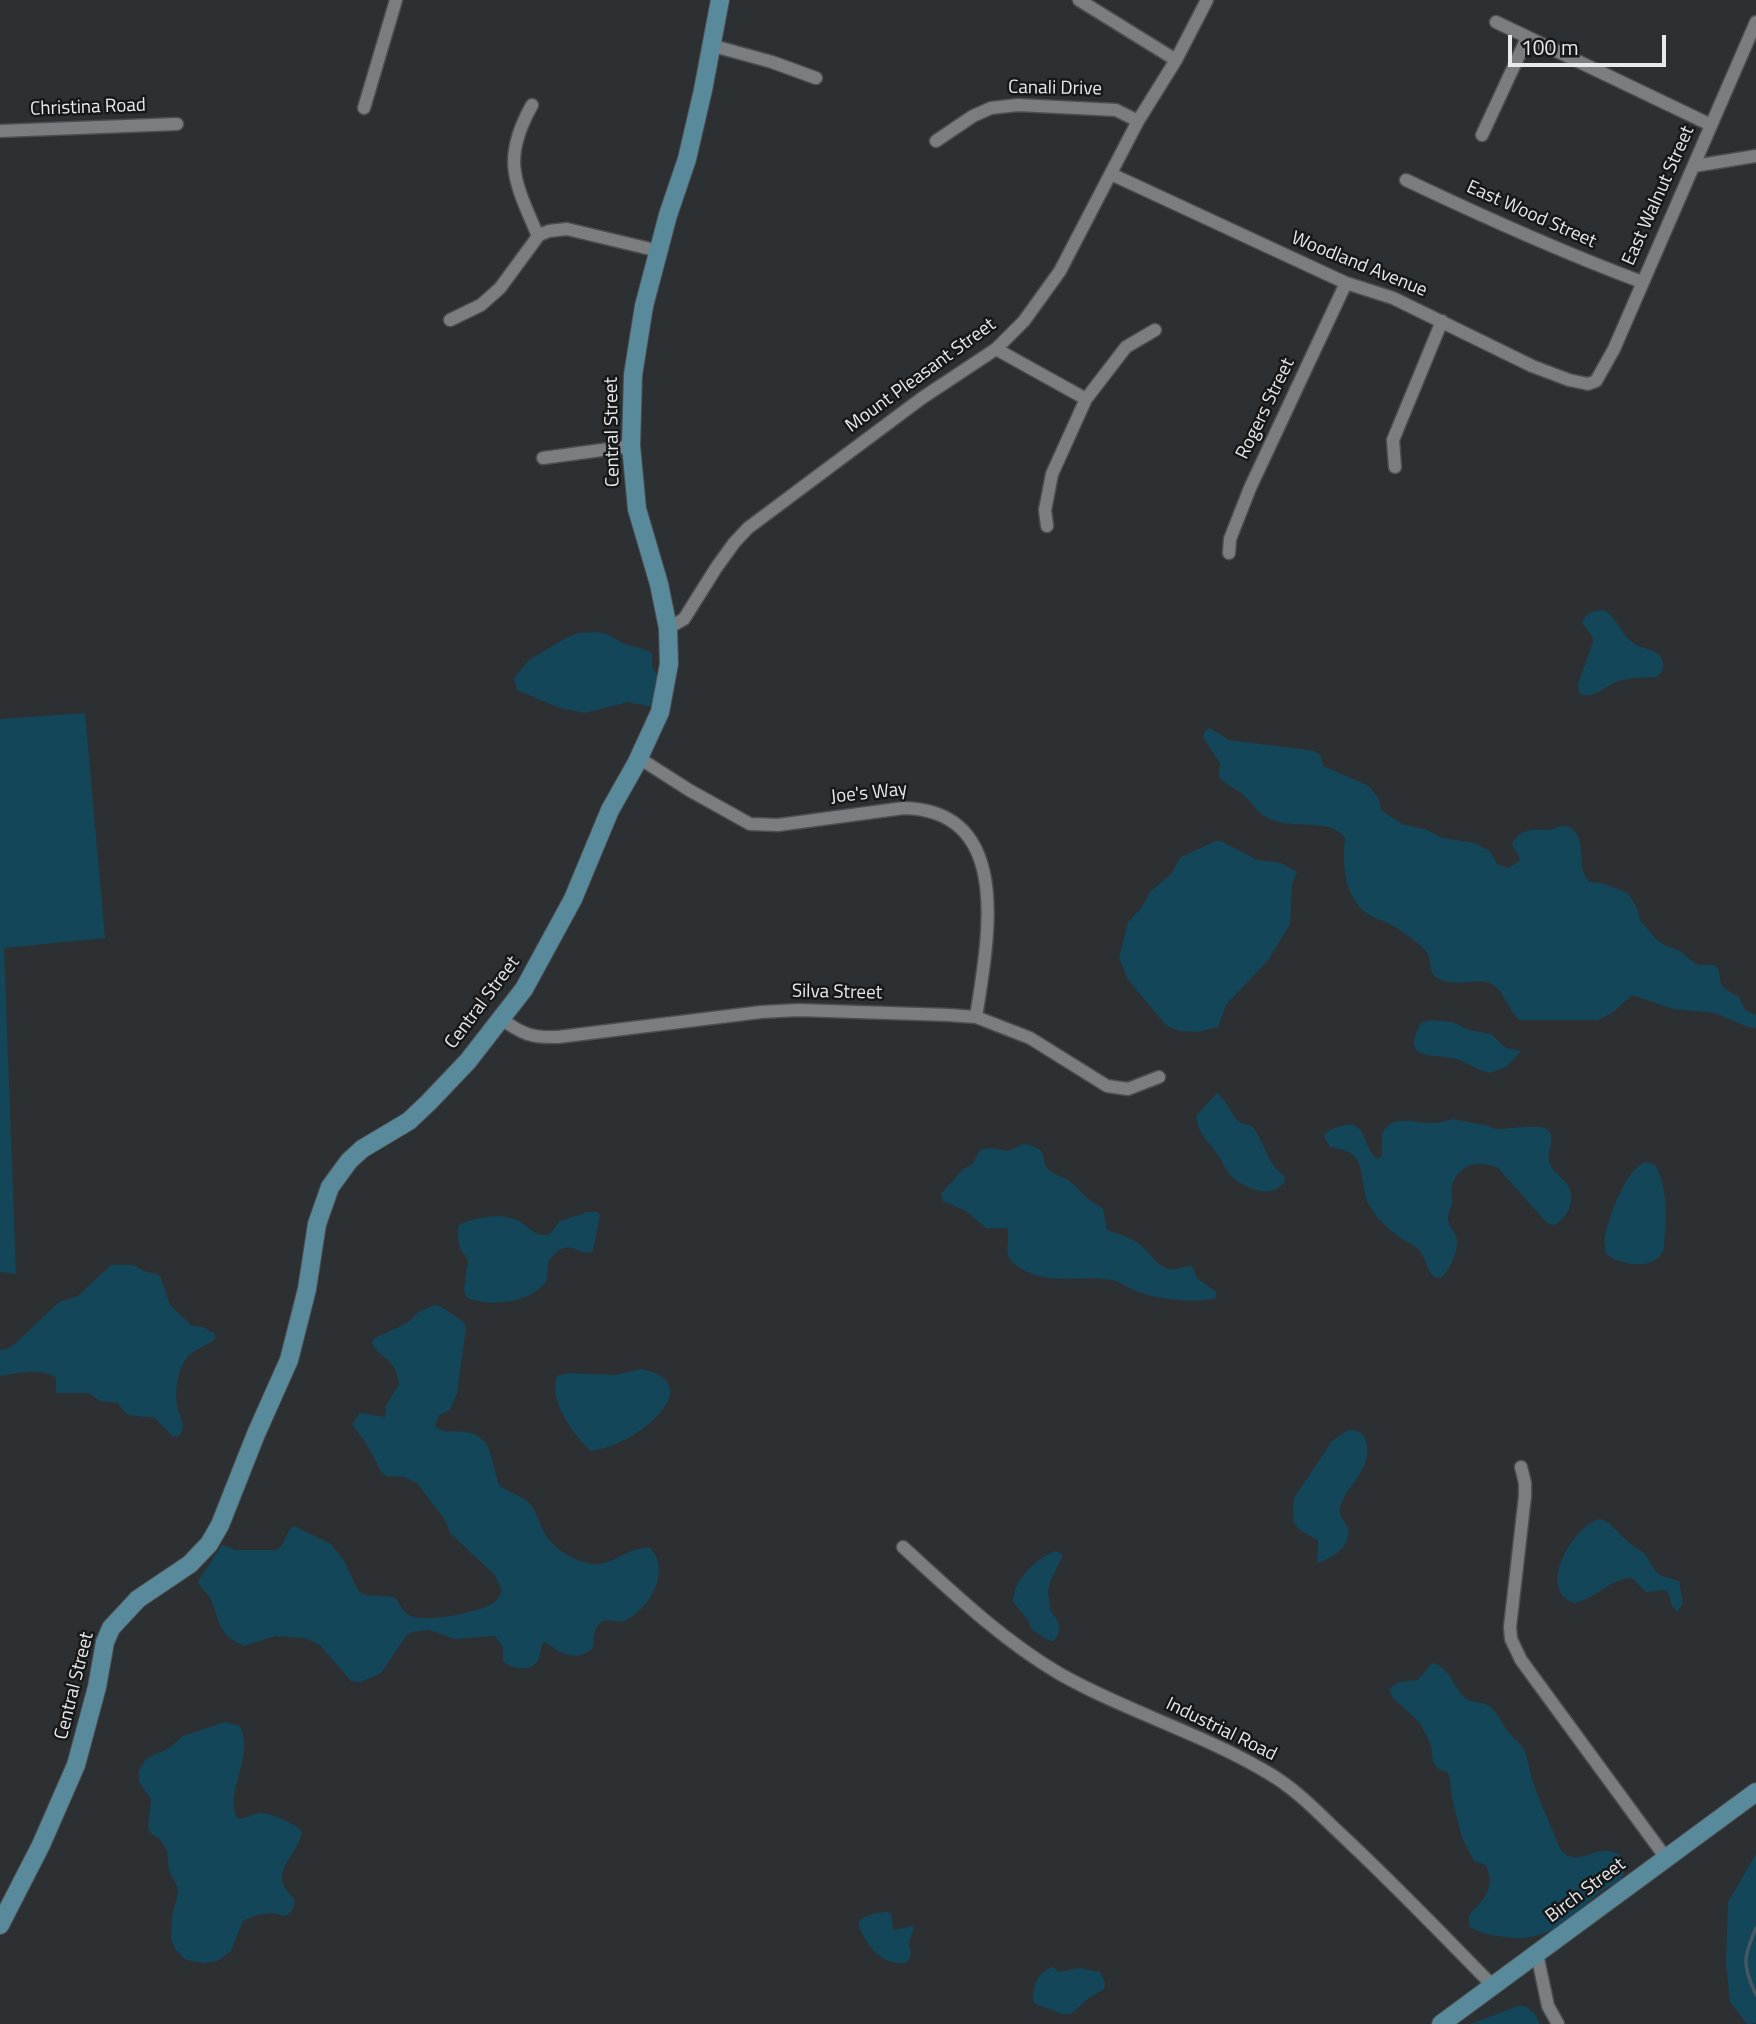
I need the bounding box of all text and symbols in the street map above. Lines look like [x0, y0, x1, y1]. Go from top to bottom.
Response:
scale bar [1511, 21, 1668, 65]
text: 100 m [1521, 31, 1578, 63]
street label: Canali Drive [1008, 77, 1102, 101]
street label: Christina Road [30, 95, 146, 121]
street label: East Walnut Street [1618, 123, 1700, 269]
street label: East Wood Street [1463, 176, 1599, 254]
street label: Woodland Avenue [1288, 227, 1430, 303]
street label: Mount Pleasant Street [841, 314, 1001, 438]
street label: Rogers Street [1232, 355, 1300, 463]
street label: Central Street [601, 377, 625, 487]
street label: Joe's Way [830, 779, 908, 809]
street label: Central Street [441, 952, 525, 1054]
street label: Silva Street [792, 981, 882, 1005]
street label: Central Street [51, 1630, 99, 1742]
street label: Industrial Road [1162, 1693, 1280, 1767]
street label: Birch Street [1542, 1854, 1630, 1928]

